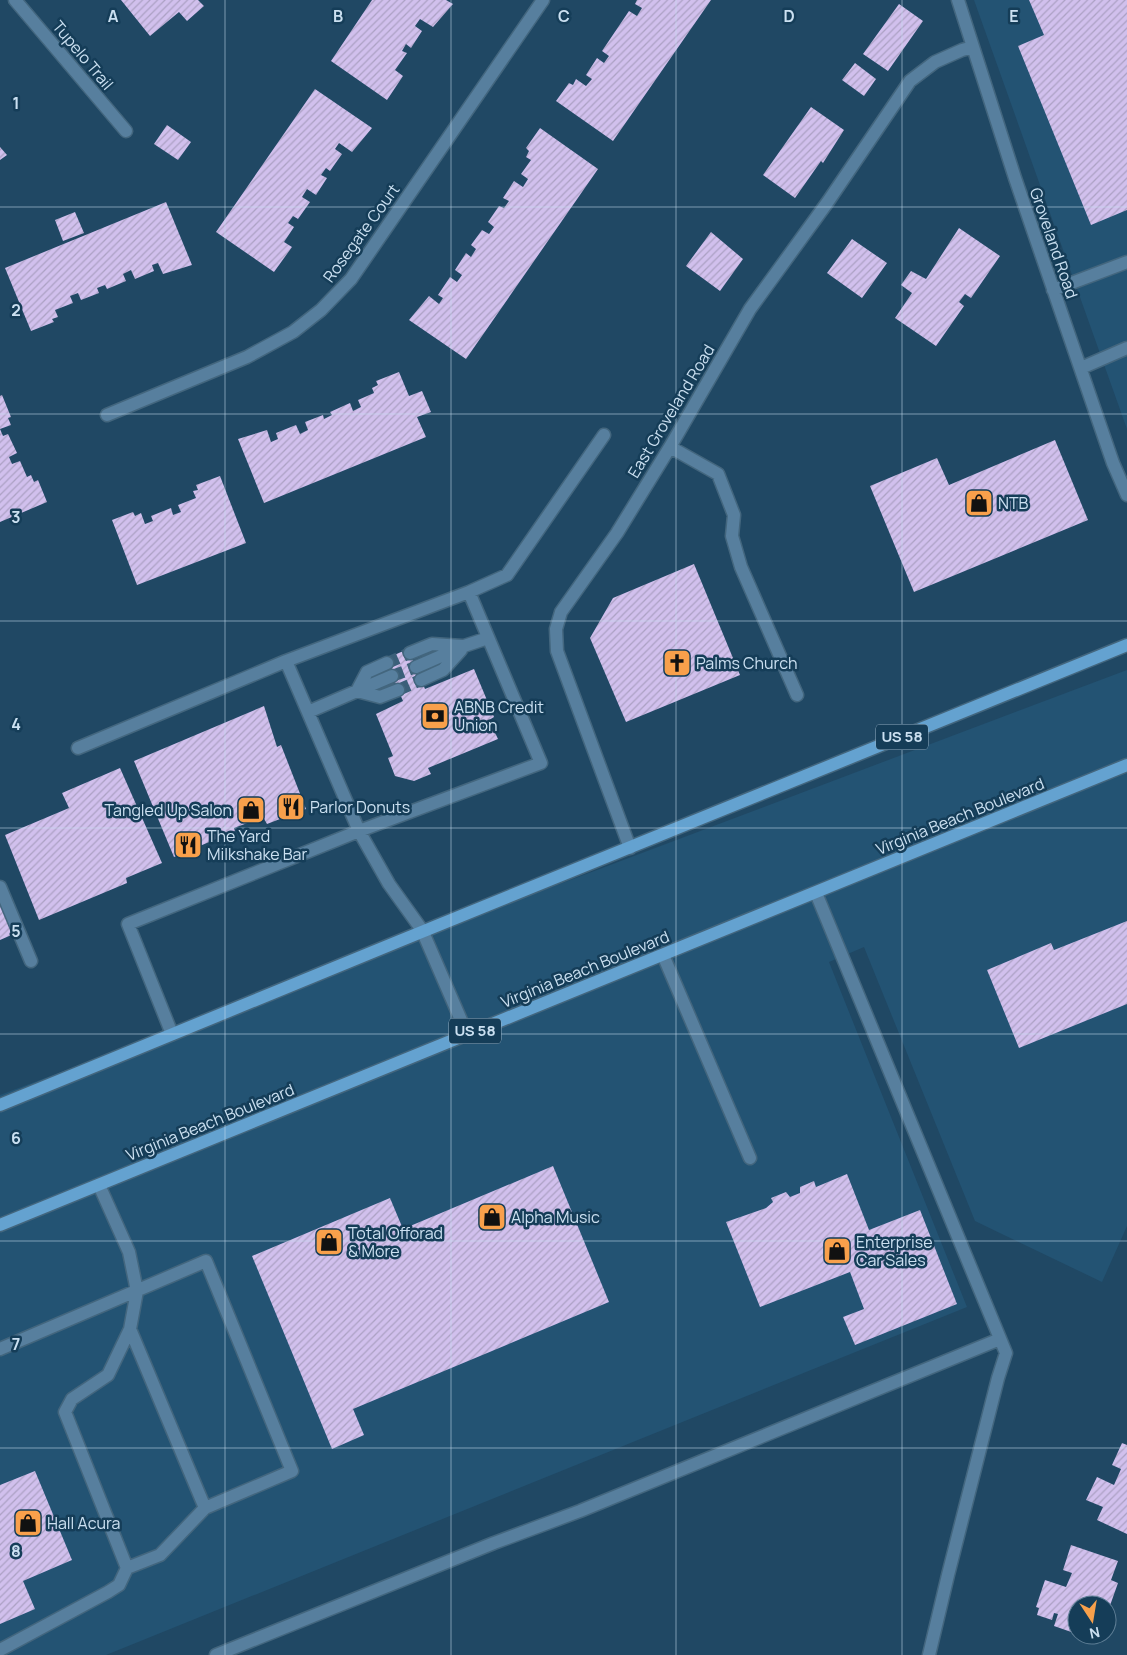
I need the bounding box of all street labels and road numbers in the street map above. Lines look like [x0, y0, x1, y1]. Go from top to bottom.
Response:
street label: Tupelo Trail [48, 16, 118, 94]
street label: Rosegate Court [318, 179, 404, 287]
street label: Groveland Road [1025, 185, 1083, 301]
street label: East Groveland Road [622, 340, 720, 482]
road number: US 58 [876, 724, 928, 750]
street label: Virginia Beach Boulevard [873, 772, 1047, 860]
street label: Virginia Beach Boulevard [498, 925, 672, 1013]
road number: US 58 [449, 1018, 501, 1044]
street label: Virginia Beach Boulevard [123, 1078, 297, 1166]

